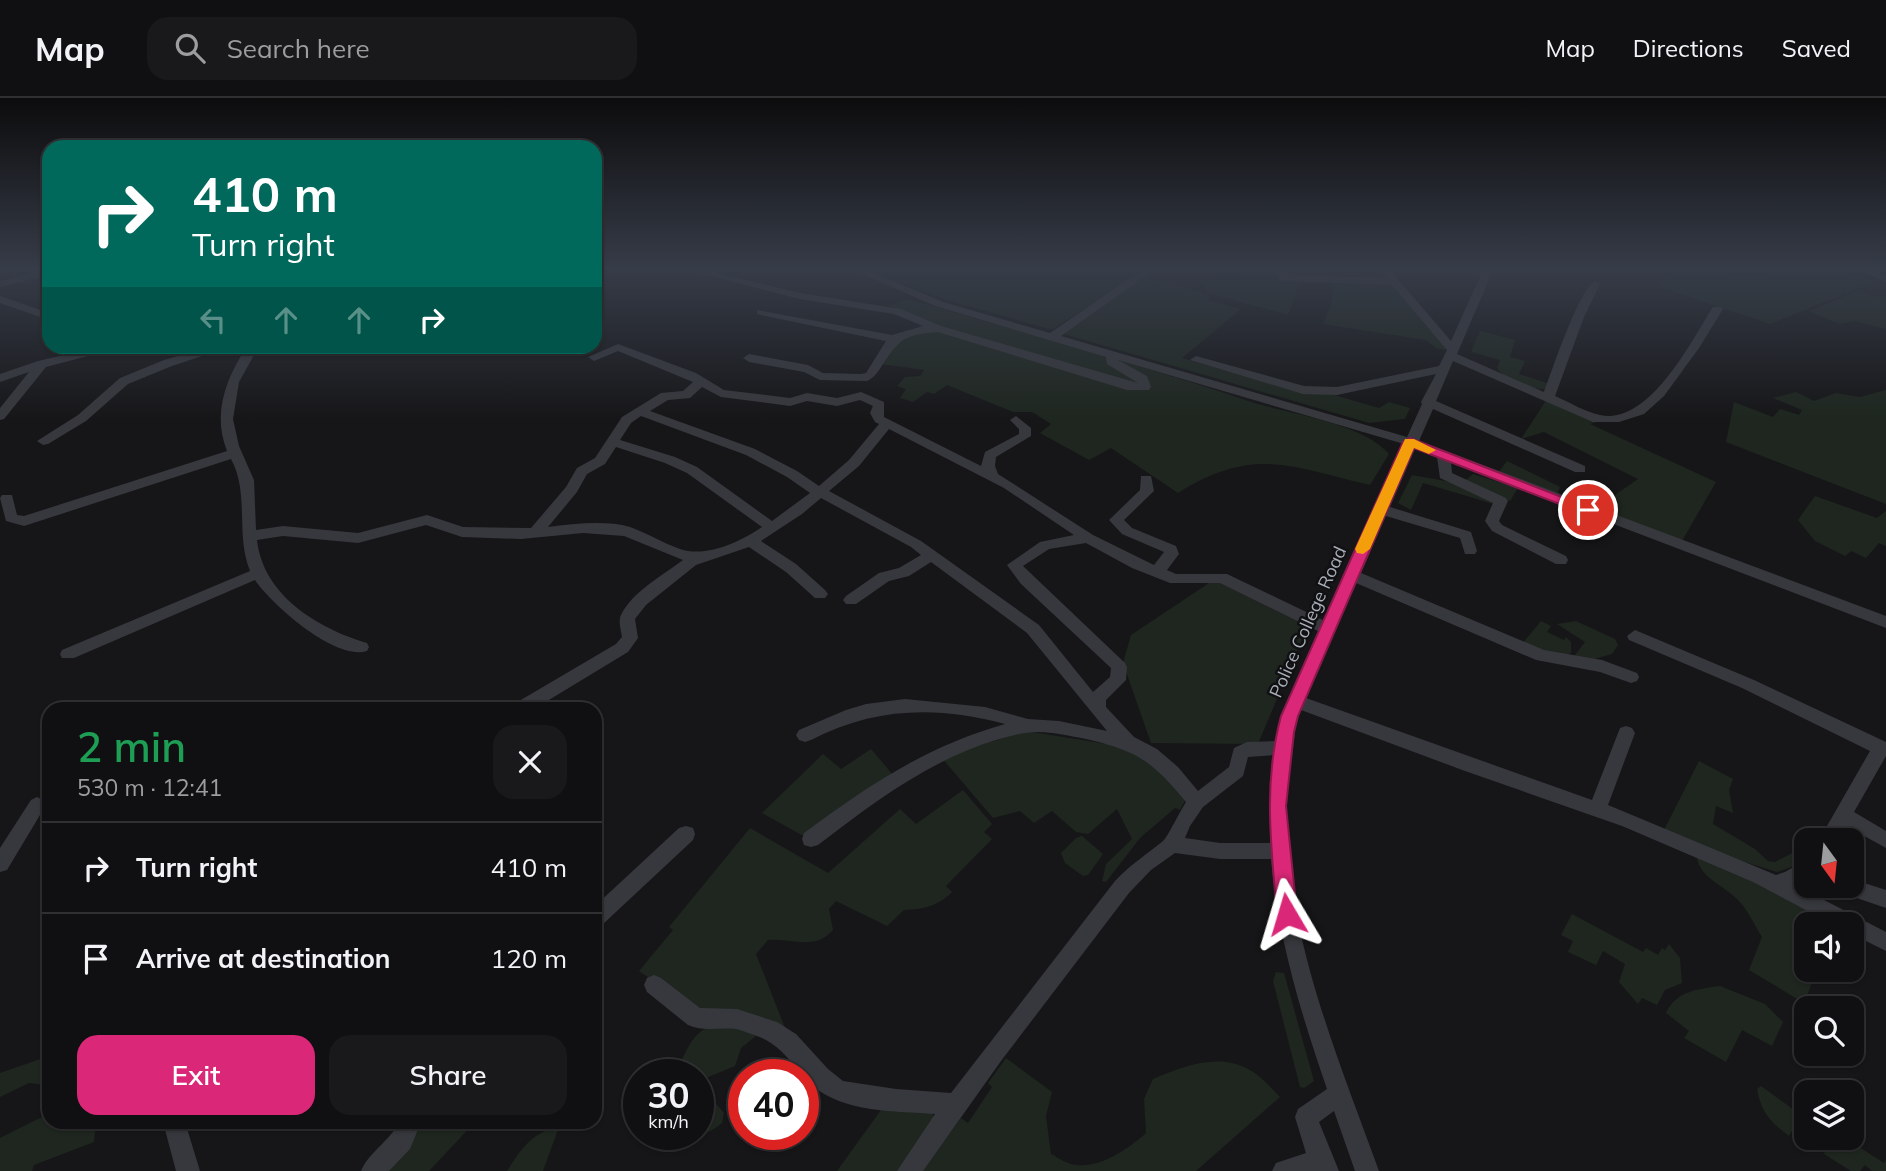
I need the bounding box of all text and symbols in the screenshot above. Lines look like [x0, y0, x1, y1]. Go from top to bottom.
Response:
search box [147, 17, 637, 80]
text: Map [35, 28, 105, 69]
icon: search [171, 29, 209, 67]
text: Search here [227, 32, 370, 65]
text: Map [1545, 33, 1595, 63]
text: Directions [1633, 33, 1744, 63]
text: Saved [1782, 33, 1851, 63]
text: 410 m [192, 163, 338, 224]
icon: right [77, 168, 168, 259]
text: Turn right [192, 224, 335, 264]
icon: left [194, 301, 232, 339]
icon: ahead [267, 301, 305, 339]
icon: ahead [340, 301, 378, 339]
icon: right [413, 301, 451, 339]
pin [1558, 480, 1618, 540]
icon: arrive [1569, 491, 1607, 529]
street label: Police College Road [1264, 543, 1351, 701]
text: 2 min [77, 720, 186, 773]
button: close [493, 725, 567, 799]
text: 530 m · 12:41 [77, 773, 222, 802]
north arrow [1794, 828, 1864, 898]
map controls [1794, 828, 1864, 1150]
icon: right [77, 849, 115, 887]
text: Turn right [136, 851, 257, 884]
text: 410 m [491, 851, 567, 884]
position arrow [1250, 877, 1324, 951]
button: sound [1794, 912, 1864, 982]
icon: arrive [77, 940, 115, 978]
text: Arrive at destination [136, 942, 391, 975]
text: 120 m [491, 942, 567, 975]
button: search [1794, 996, 1864, 1066]
button: Exit [77, 1035, 315, 1115]
button: Share [329, 1035, 567, 1115]
speed limit sign: 40 [728, 1059, 819, 1150]
text: 30 [647, 1073, 690, 1117]
button: layers [1794, 1080, 1864, 1150]
text: km/h [648, 1110, 689, 1133]

